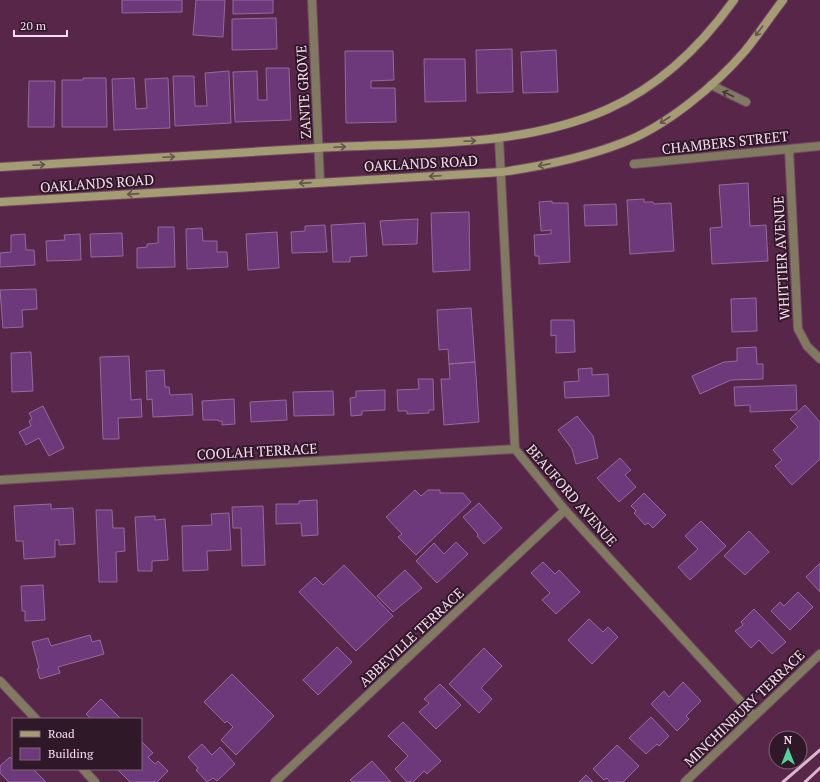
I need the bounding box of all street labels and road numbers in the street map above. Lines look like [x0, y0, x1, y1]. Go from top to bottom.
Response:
street label: ZANTE GROVE [291, 45, 315, 139]
street label: CHAMBERS STREET [661, 126, 790, 158]
street label: OAKLANDS ROAD [364, 151, 479, 175]
street label: OAKLANDS ROAD [39, 170, 155, 196]
street label: WHITTIER AVENUE [768, 195, 794, 321]
street label: COOLAH TERRACE [196, 438, 318, 464]
street label: BEAUFORD AVENUE [522, 440, 622, 550]
street label: ABBEVILLE TERRACE [354, 583, 468, 691]
street label: MINCHINBURY TERRACE [680, 646, 808, 770]

